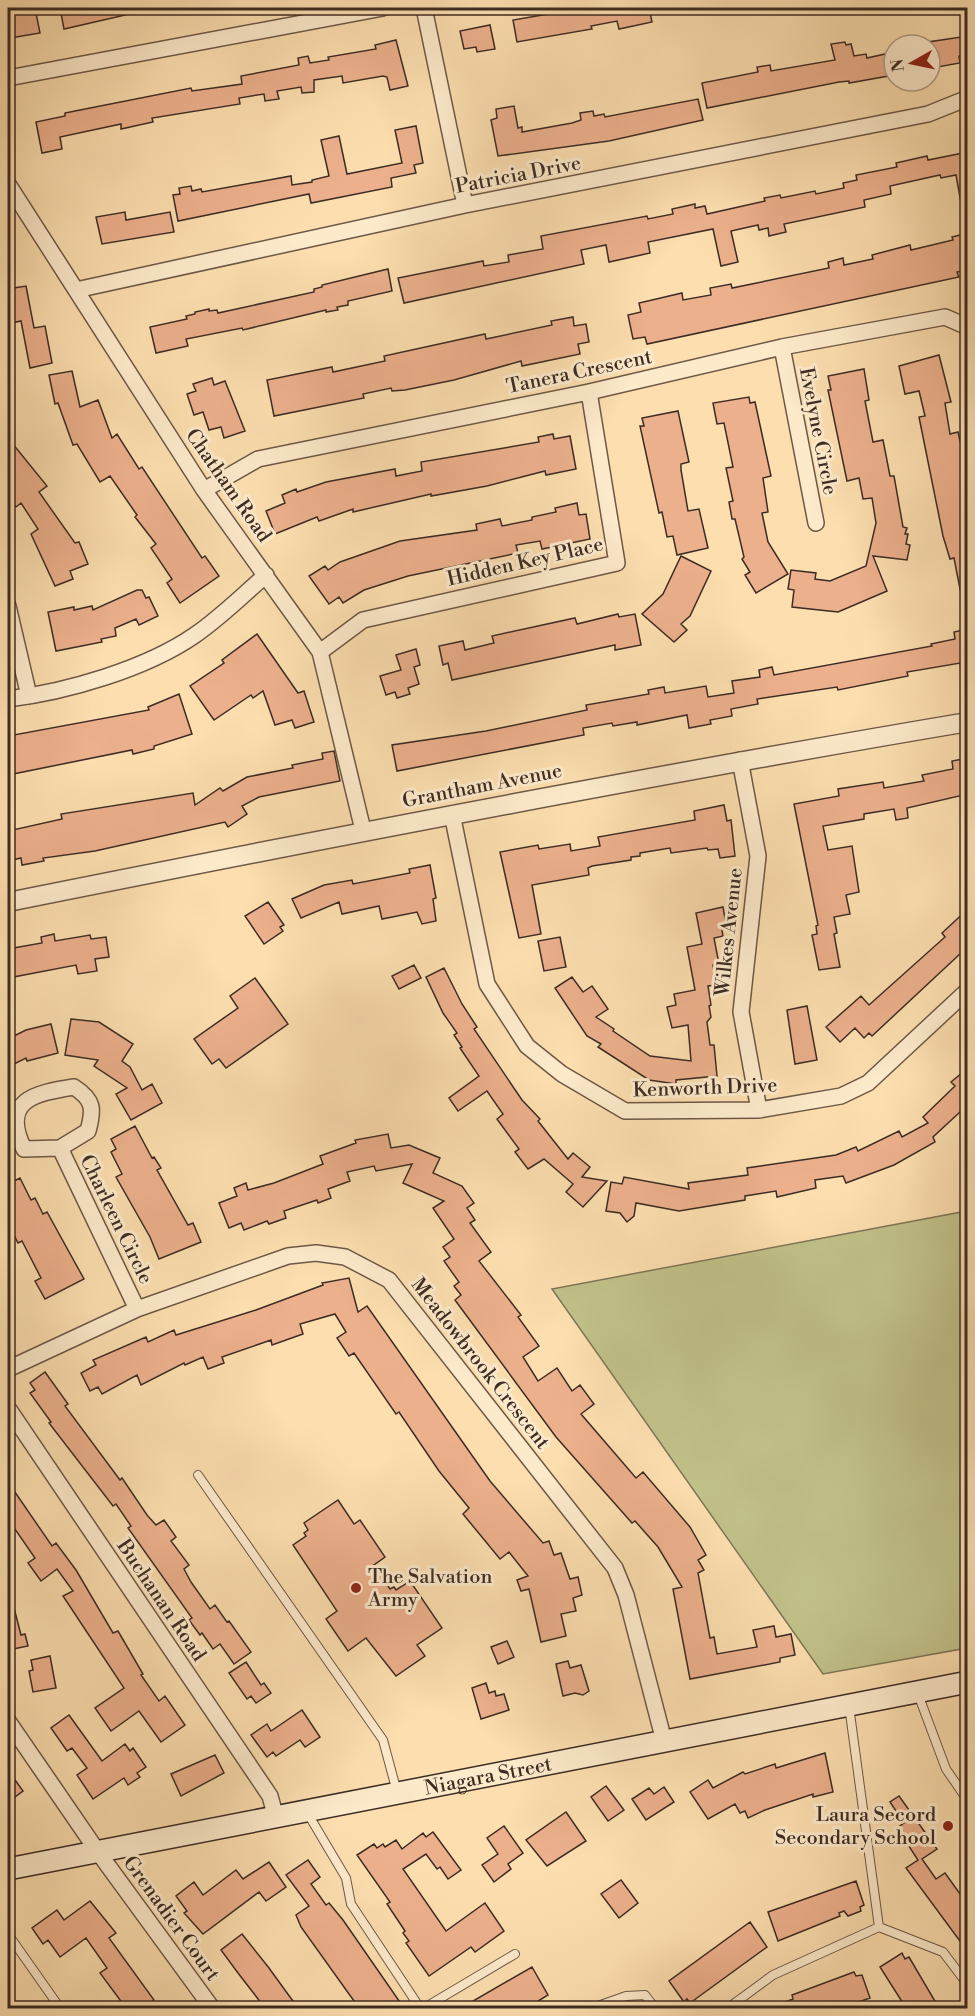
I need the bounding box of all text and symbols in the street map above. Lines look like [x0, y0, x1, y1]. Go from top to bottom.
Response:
north arrow [882, 33, 942, 93]
text: N [887, 57, 909, 73]
street label: Patricia Drive [453, 151, 583, 200]
street label: Tanera Crescent [504, 345, 654, 400]
street label: Evelyne Circle [793, 365, 842, 497]
street label: Chatham Road [179, 424, 277, 548]
street label: Hidden Key Place [445, 532, 606, 593]
street label: Grantham Avenue [400, 759, 564, 814]
street label: Wilkes Avenue [710, 867, 749, 999]
street label: Kenworth Drive [632, 1073, 778, 1104]
street label: Charleen Circle [74, 1151, 158, 1288]
street label: Meadowbrook Crescent [405, 1273, 555, 1455]
street label: Buchanan Road [110, 1534, 211, 1667]
place label: The Salvation Army [367, 1565, 492, 1613]
marker: The Salvation Army [349, 1581, 363, 1595]
street label: Niagara Street [422, 1752, 554, 1802]
place label: Laura Secord Secondary School [775, 1803, 937, 1851]
marker: Laura Secord Secondary School [941, 1819, 955, 1833]
street label: Grenadier Court [117, 1851, 225, 1986]

